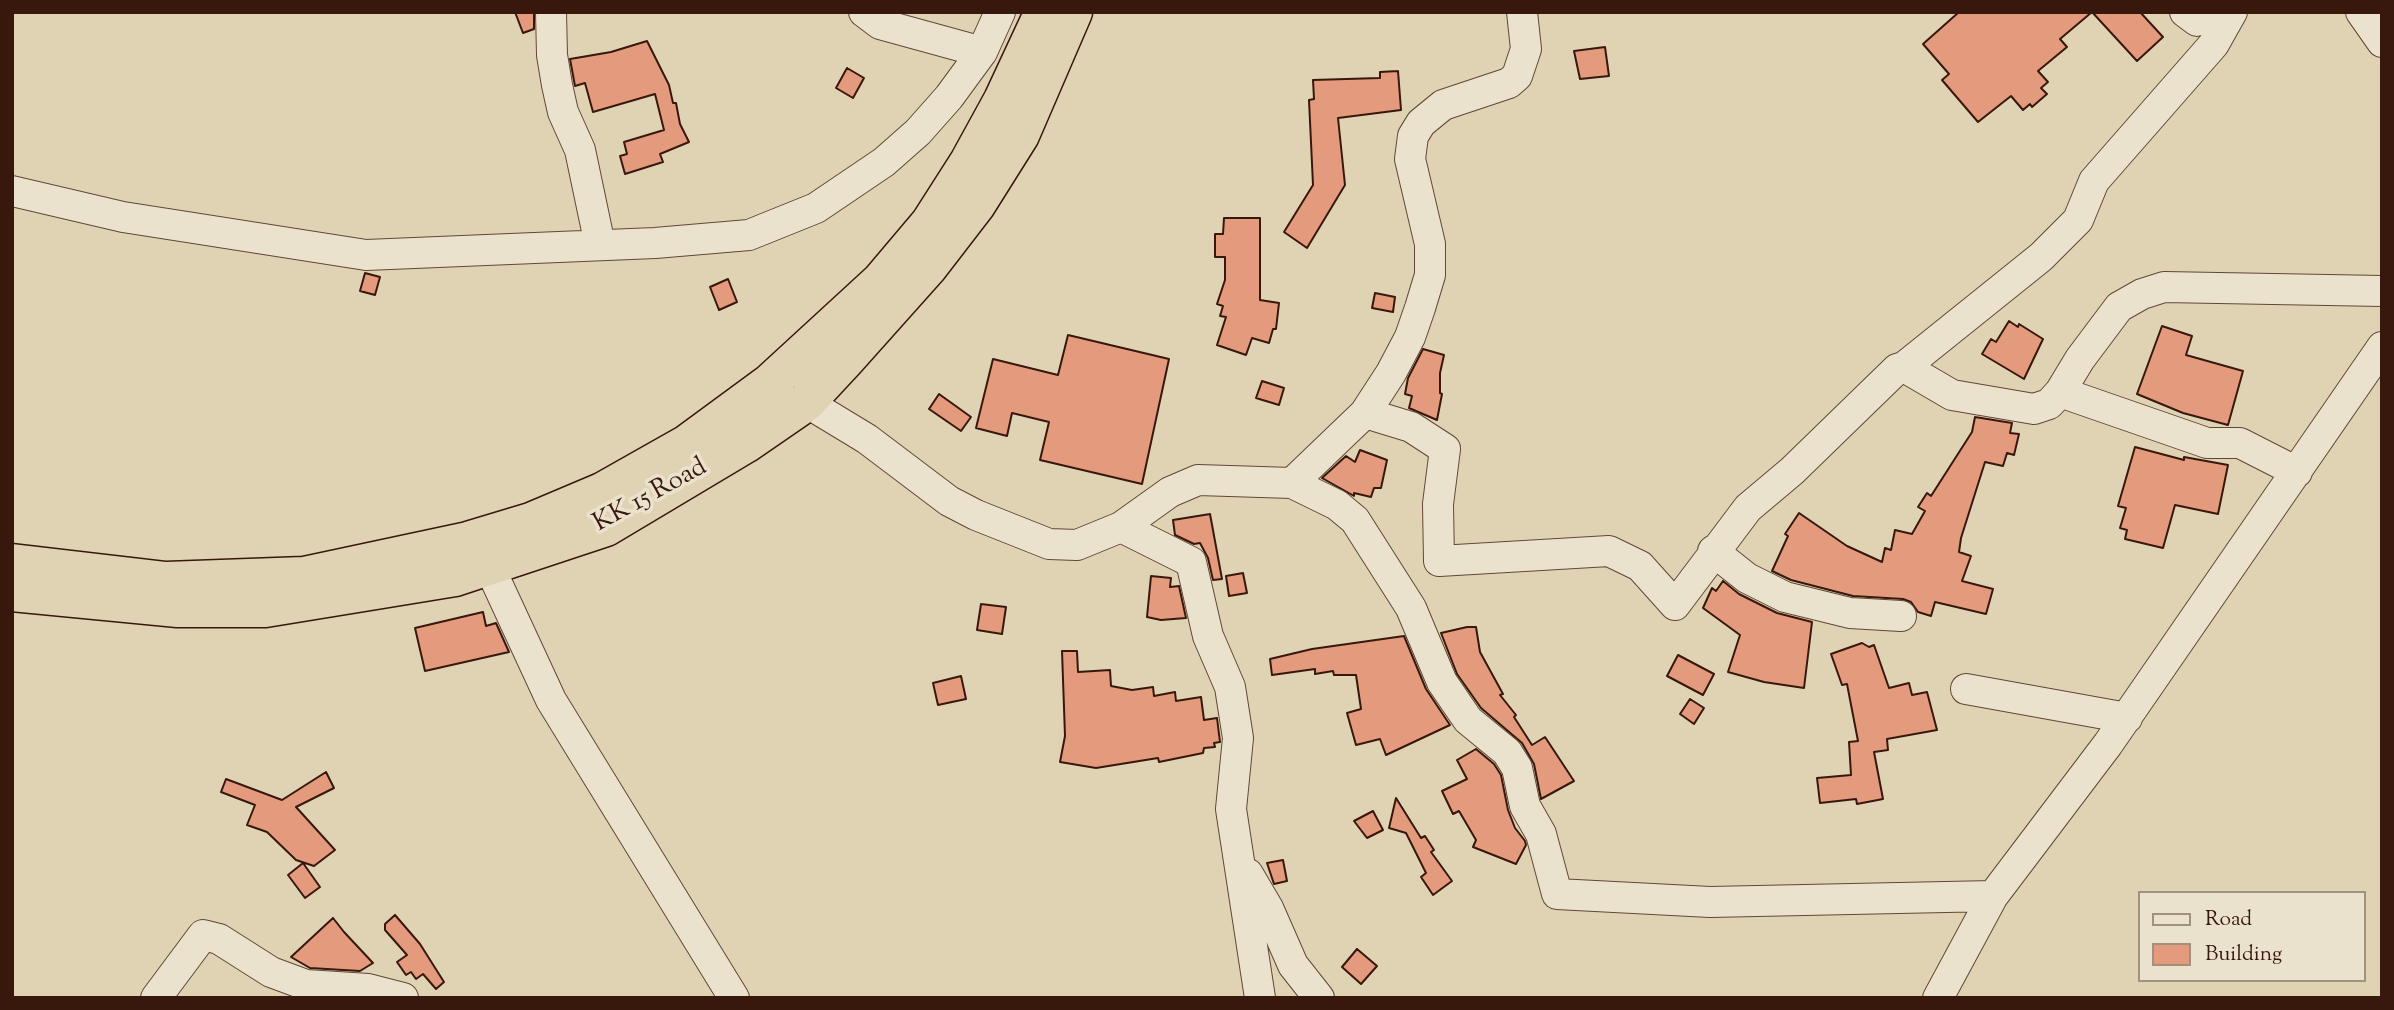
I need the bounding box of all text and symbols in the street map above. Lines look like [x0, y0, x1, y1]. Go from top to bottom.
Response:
street label: KK 15 Road [589, 453, 713, 541]
legend [2138, 891, 2366, 982]
text: Road [2205, 905, 2252, 935]
text: Building [2205, 940, 2282, 970]

